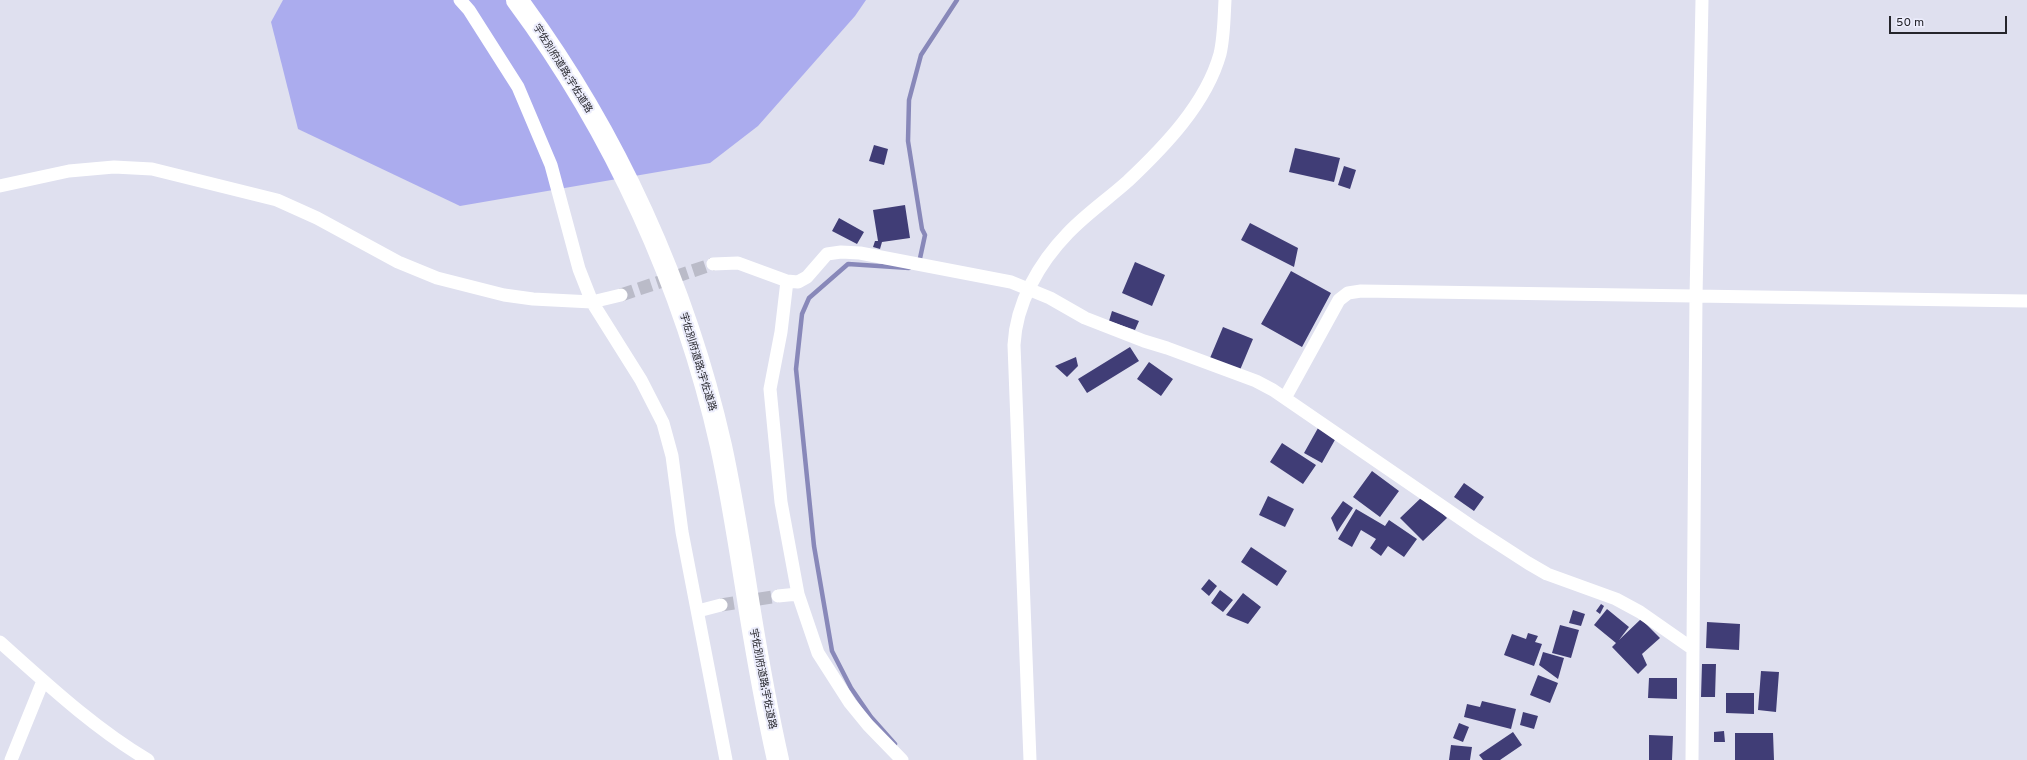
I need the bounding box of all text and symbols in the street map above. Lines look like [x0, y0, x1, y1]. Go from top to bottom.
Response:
scale bar [1891, 8, 2009, 34]
text: 50 m [1896, 15, 1924, 31]
street label: 宇佐別府道路;宇佐道路 [530, 22, 594, 116]
street label: 宇佐別府道路;宇佐道路 [676, 311, 718, 413]
street label: 宇佐別府道路;宇佐道路 [746, 628, 778, 730]

